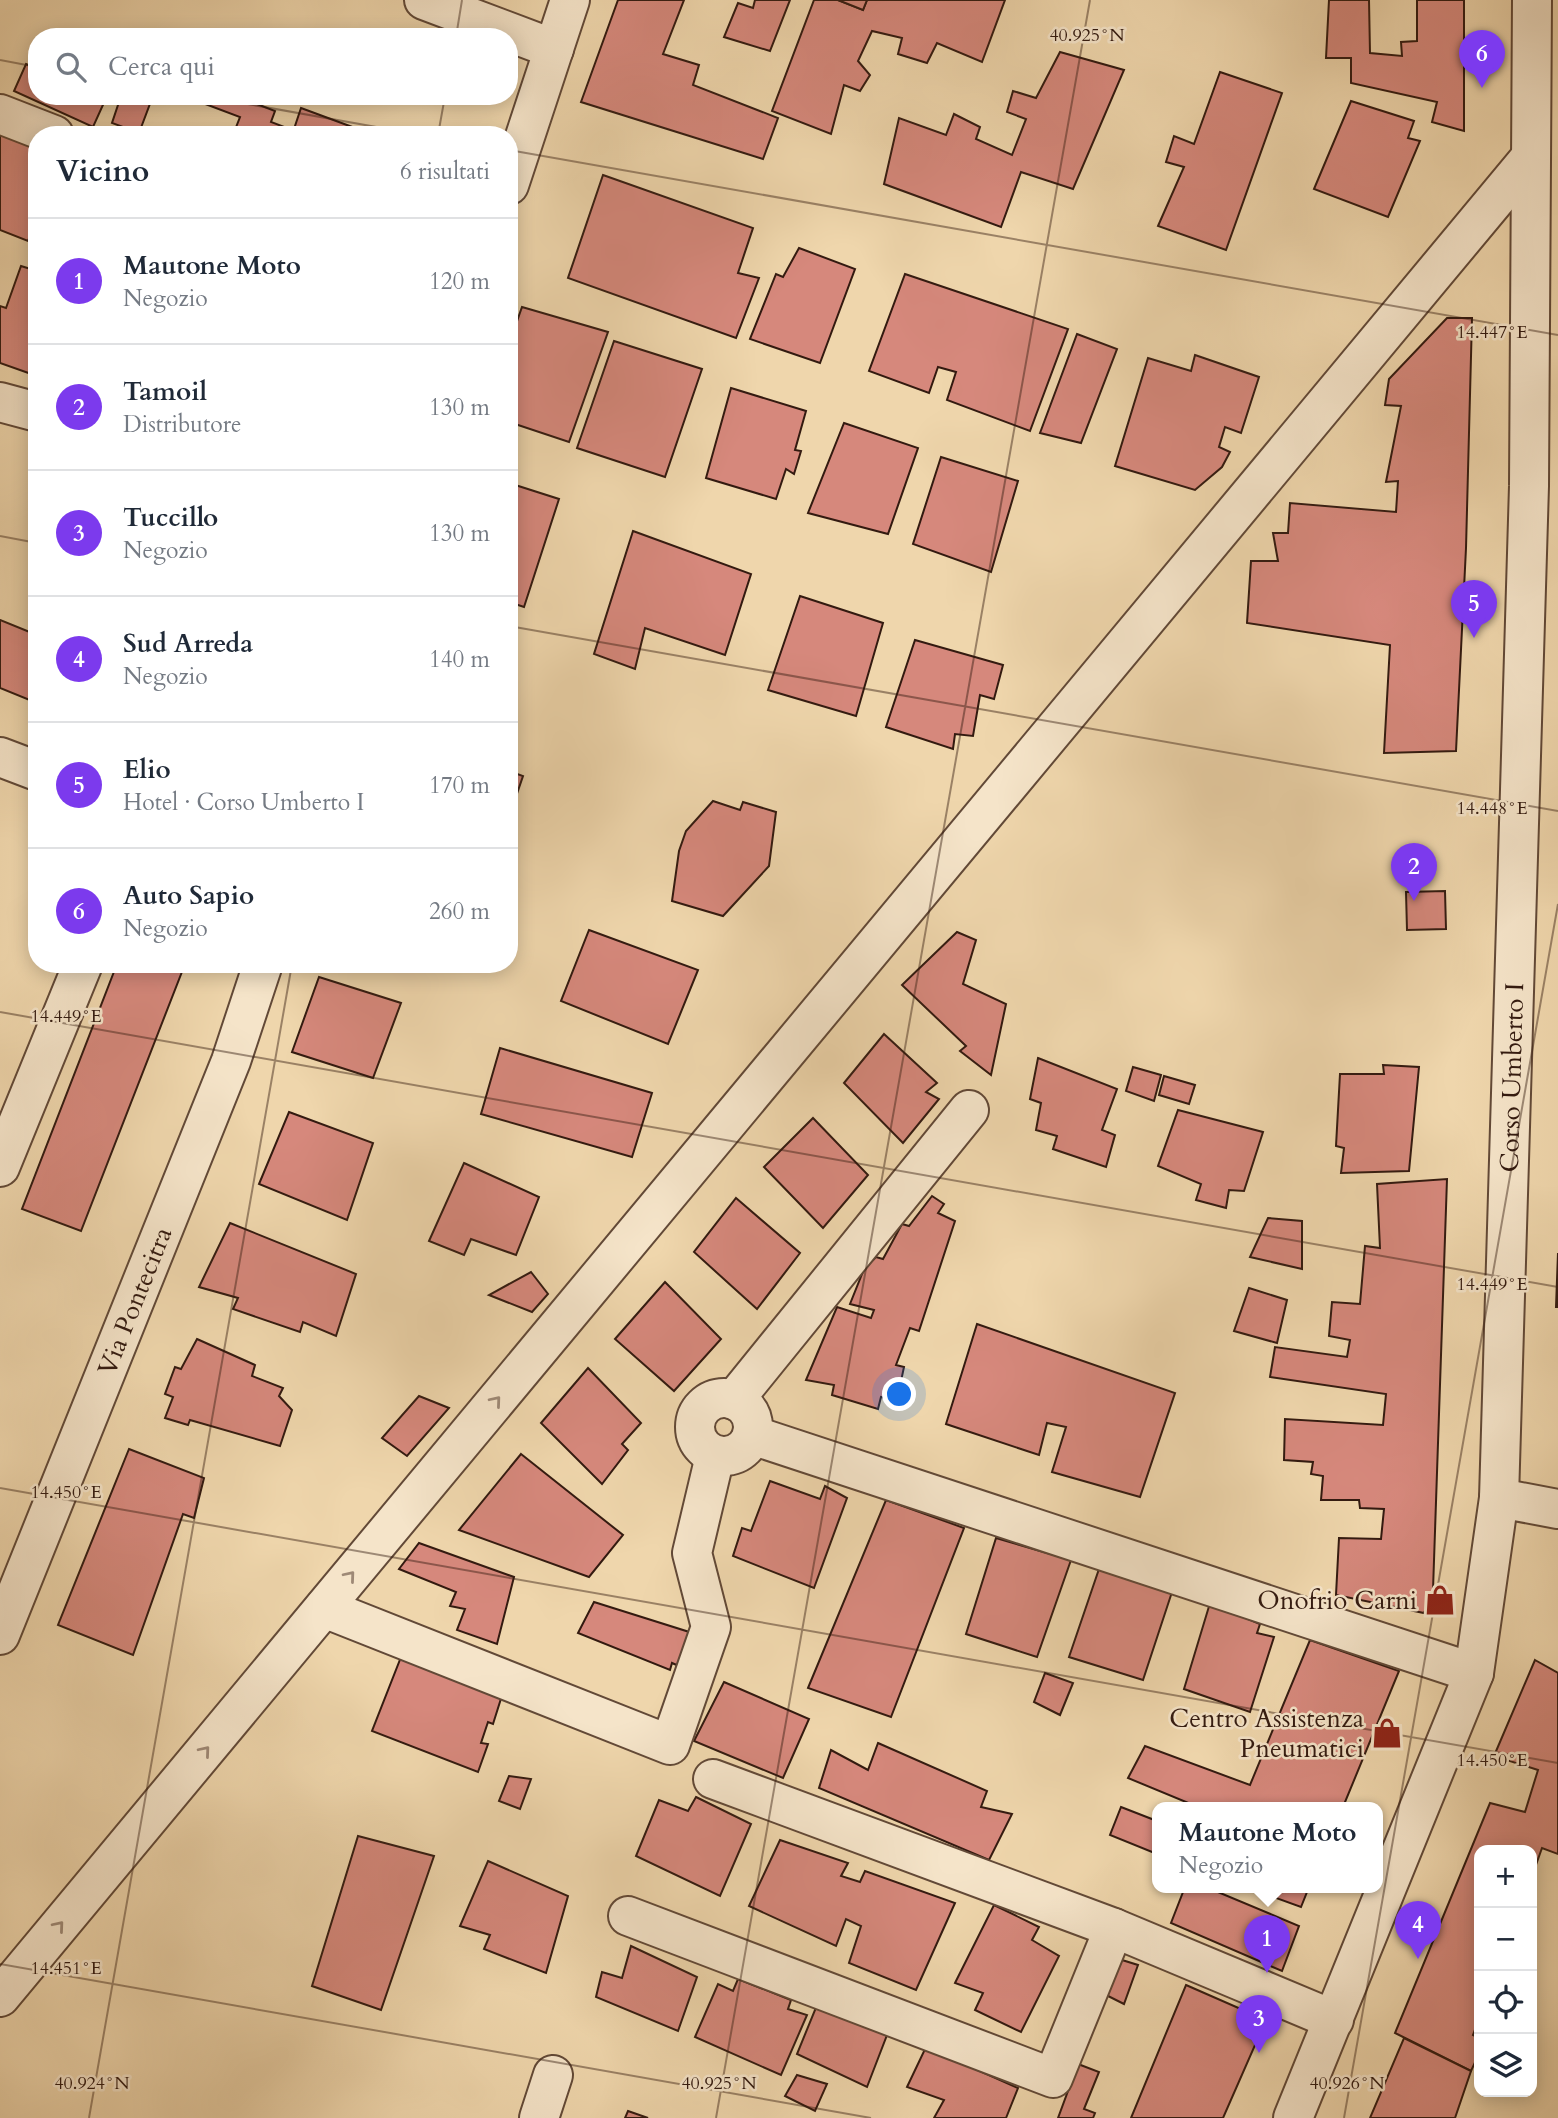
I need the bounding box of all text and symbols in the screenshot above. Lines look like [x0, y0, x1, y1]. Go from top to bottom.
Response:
text: 40.925°N [1049, 23, 1125, 48]
search box [28, 28, 518, 105]
pin: 6 [1459, 30, 1505, 88]
icon: search [52, 48, 90, 86]
text: Cerca qui [108, 49, 215, 84]
text: Vicino [56, 151, 149, 192]
text: 6 risultati [400, 156, 490, 187]
text: Mautone Moto [123, 248, 301, 283]
text: 1 [73, 266, 85, 297]
text: 120 m [429, 266, 490, 297]
text: Negozio [123, 283, 208, 314]
text: 14.447°E [1457, 320, 1528, 345]
text: Tamoil [123, 374, 207, 409]
text: 2 [73, 392, 85, 423]
text: 130 m [429, 392, 490, 423]
text: Distributore [123, 409, 241, 440]
text: Tuccillo [123, 500, 218, 535]
text: 3 [73, 518, 85, 549]
text: 130 m [429, 518, 490, 549]
text: Negozio [123, 535, 208, 566]
pin: 5 [1451, 580, 1497, 638]
text: Sud Arreda [123, 626, 253, 661]
text: 4 [73, 644, 85, 675]
text: 140 m [429, 644, 490, 675]
text: Negozio [123, 661, 208, 692]
text: Elio [123, 752, 171, 787]
text: 5 [73, 770, 85, 801]
text: 170 m [429, 770, 490, 801]
text: Hotel · Corso Umberto I [123, 787, 364, 818]
text: 14.448°E [1457, 796, 1528, 821]
pin: 2 [1391, 843, 1437, 901]
text: Auto Sapio [123, 878, 254, 913]
text: 6 [73, 896, 85, 927]
text: 260 m [429, 896, 490, 927]
text: Negozio [123, 913, 208, 944]
street label: Corso Umberto I [1492, 982, 1532, 1173]
text: 14.449°E [31, 1004, 102, 1029]
street label: Via Pontecitra [89, 1222, 180, 1381]
text: 14.449°E [1457, 1272, 1528, 1297]
your location [882, 1377, 916, 1411]
one-way arrow [488, 1397, 500, 1410]
text: 14.450°E [31, 1480, 102, 1505]
one-way arrow [342, 1572, 355, 1584]
place label: Onofrio Carni [1257, 1583, 1417, 1618]
shop icon: Onofrio Carni [1423, 1583, 1457, 1617]
place label: Centro Assistenza Pneumatici [1169, 1701, 1364, 1766]
shop icon: Centro Assistenza Pneumatici [1370, 1716, 1404, 1750]
one-way arrow [197, 1747, 209, 1760]
text: 14.450°E [1457, 1748, 1528, 1773]
popup [1152, 1802, 1383, 1893]
text: Mautone Moto [1179, 1815, 1356, 1850]
map controls [1474, 1845, 1537, 2097]
button: + [1474, 1845, 1537, 1908]
text: Negozio [1179, 1850, 1263, 1881]
pin: 4 [1395, 1901, 1441, 1959]
button: − [1474, 1908, 1537, 1971]
pin: 1 [1244, 1915, 1290, 1973]
one-way arrow [51, 1921, 64, 1934]
text: 14.451°E [31, 1956, 102, 1981]
button: locate [1474, 1971, 1537, 2034]
pin: 3 [1236, 1995, 1282, 2053]
button: layers [1474, 2034, 1537, 2097]
text: 40.924°N [54, 2071, 130, 2096]
text: 40.925°N [681, 2071, 757, 2096]
text: 40.926°N [1309, 2071, 1385, 2096]

